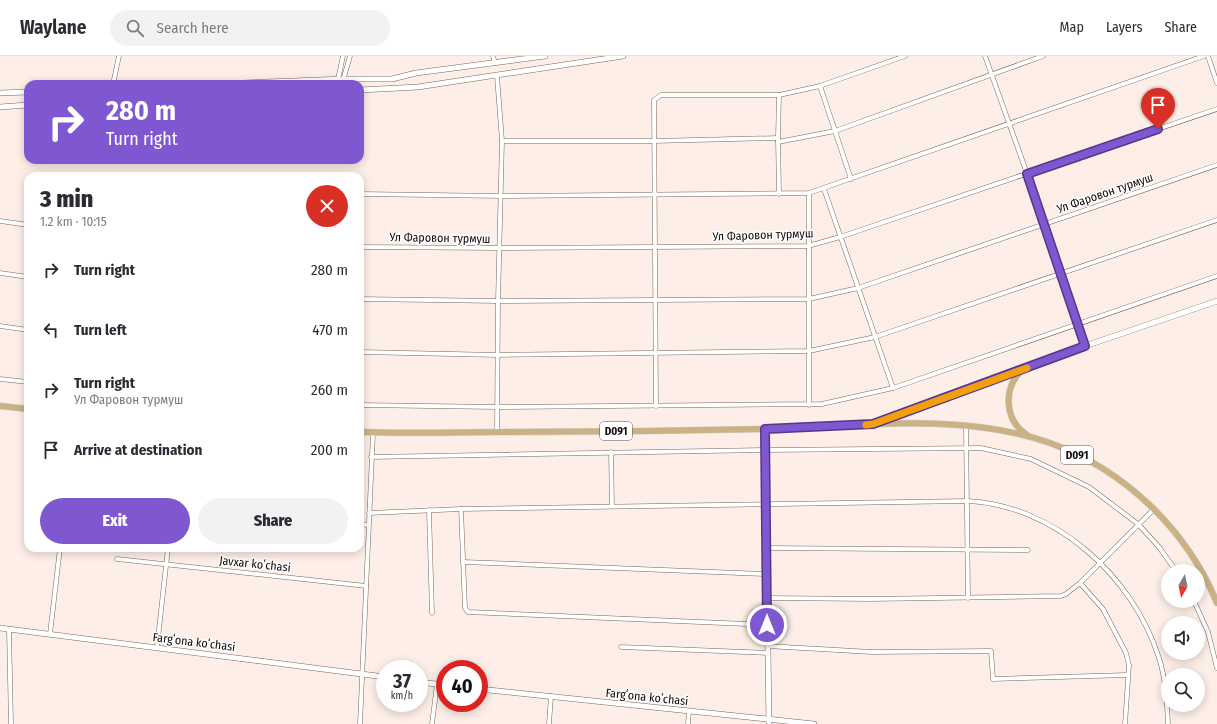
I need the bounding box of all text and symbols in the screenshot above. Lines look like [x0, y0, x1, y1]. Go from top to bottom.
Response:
search box [110, 10, 390, 46]
text: Waylane [20, 16, 86, 39]
icon: search [124, 17, 146, 39]
text: Search here [156, 19, 229, 37]
text: Map [1060, 19, 1084, 36]
text: Layers [1106, 19, 1142, 36]
text: Share [1164, 19, 1197, 36]
pin [1141, 88, 1175, 129]
text: 280 m [106, 94, 176, 127]
icon: arrive [1147, 94, 1169, 116]
icon: right [40, 96, 92, 148]
text: Turn right [106, 128, 178, 150]
street label: Ул Фаровон турмуш [1054, 170, 1155, 216]
text: 3 min [40, 185, 93, 213]
button: close [306, 185, 348, 227]
text: 1.2 km · 10:15 [40, 214, 107, 229]
street label: Ул Фаровон турмуш [711, 226, 814, 244]
street label: Ул Фаровон турмуш [388, 230, 491, 246]
icon: right [40, 259, 62, 281]
text: Turn right [74, 261, 135, 279]
text: 280 m [311, 261, 348, 279]
icon: left [40, 319, 62, 341]
text: Turn left [74, 321, 127, 339]
text: 470 m [312, 321, 348, 339]
text: Turn right [74, 374, 135, 392]
icon: right [40, 379, 62, 401]
text: 260 m [311, 381, 348, 399]
text: Ул Фаровон турмуш [74, 392, 183, 407]
road number: D091 [600, 422, 632, 440]
icon: arrive [40, 439, 62, 461]
text: Arrive at destination [74, 441, 202, 459]
text: 200 m [311, 441, 348, 459]
road number: D091 [1061, 446, 1093, 464]
button: Exit [40, 498, 190, 544]
button: Share [198, 498, 348, 544]
street label: Javxar koʻchasi [219, 552, 291, 575]
north arrow [1161, 564, 1205, 608]
map controls [1161, 564, 1205, 712]
position arrow [746, 604, 788, 646]
button: sound [1161, 616, 1205, 660]
street label: Fargʻona koʻchasi [152, 629, 236, 654]
speed limit sign: 40 [436, 660, 488, 712]
button: search [1161, 668, 1205, 712]
text: 37 [393, 669, 411, 693]
street label: Fargʻona koʻchasi [605, 685, 689, 708]
text: km/h [391, 690, 413, 702]

